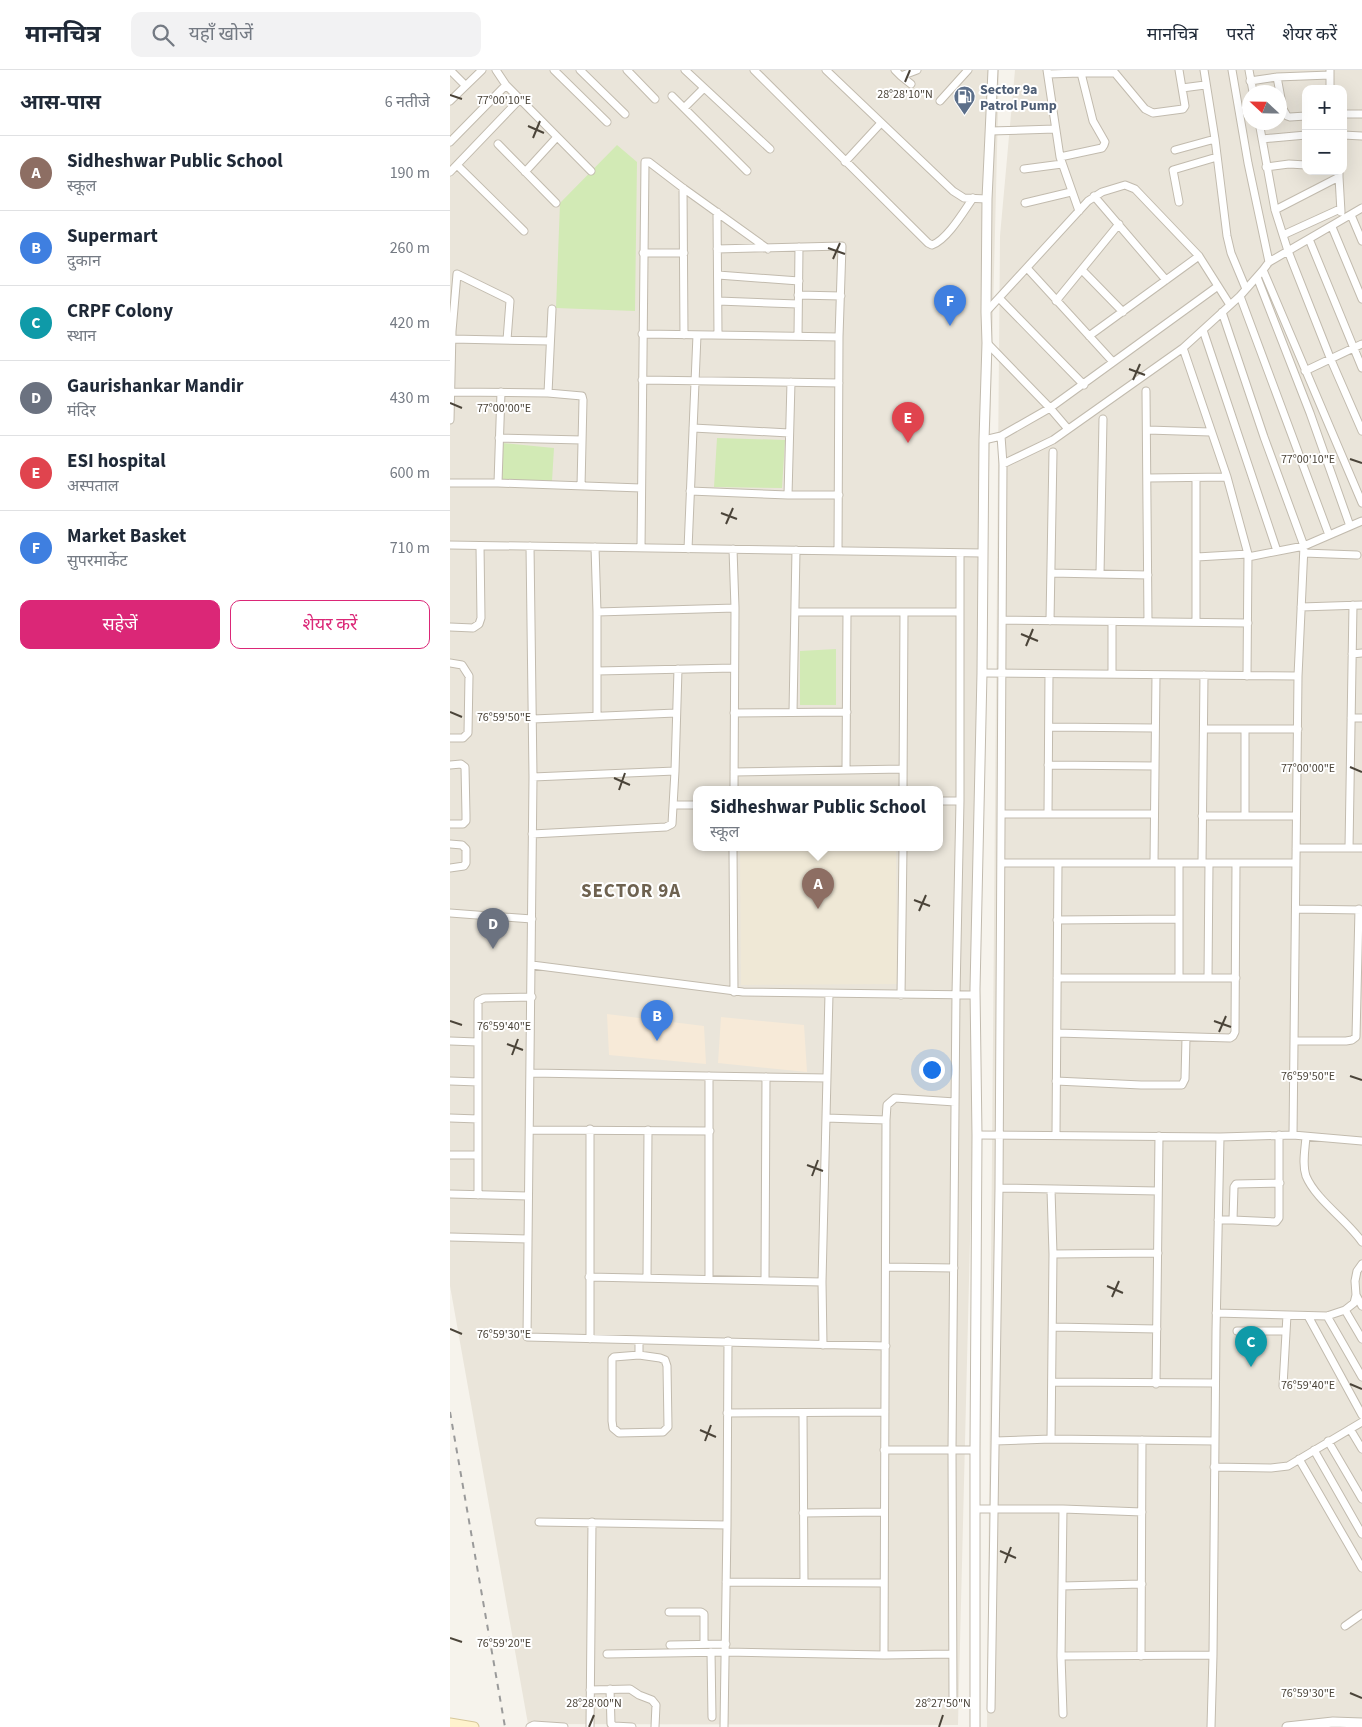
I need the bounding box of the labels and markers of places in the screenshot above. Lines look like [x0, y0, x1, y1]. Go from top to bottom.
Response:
place label: Sector 9a Patrol Pump [980, 80, 1057, 116]
fuel station icon: Sector 9a Patrol Pump [952, 85, 976, 116]
pin: F [934, 285, 966, 326]
pin: E [892, 402, 924, 443]
pin: A [802, 868, 834, 909]
pin: D [477, 908, 509, 949]
pin: B [641, 1000, 673, 1041]
pin: C [1235, 1326, 1267, 1367]

